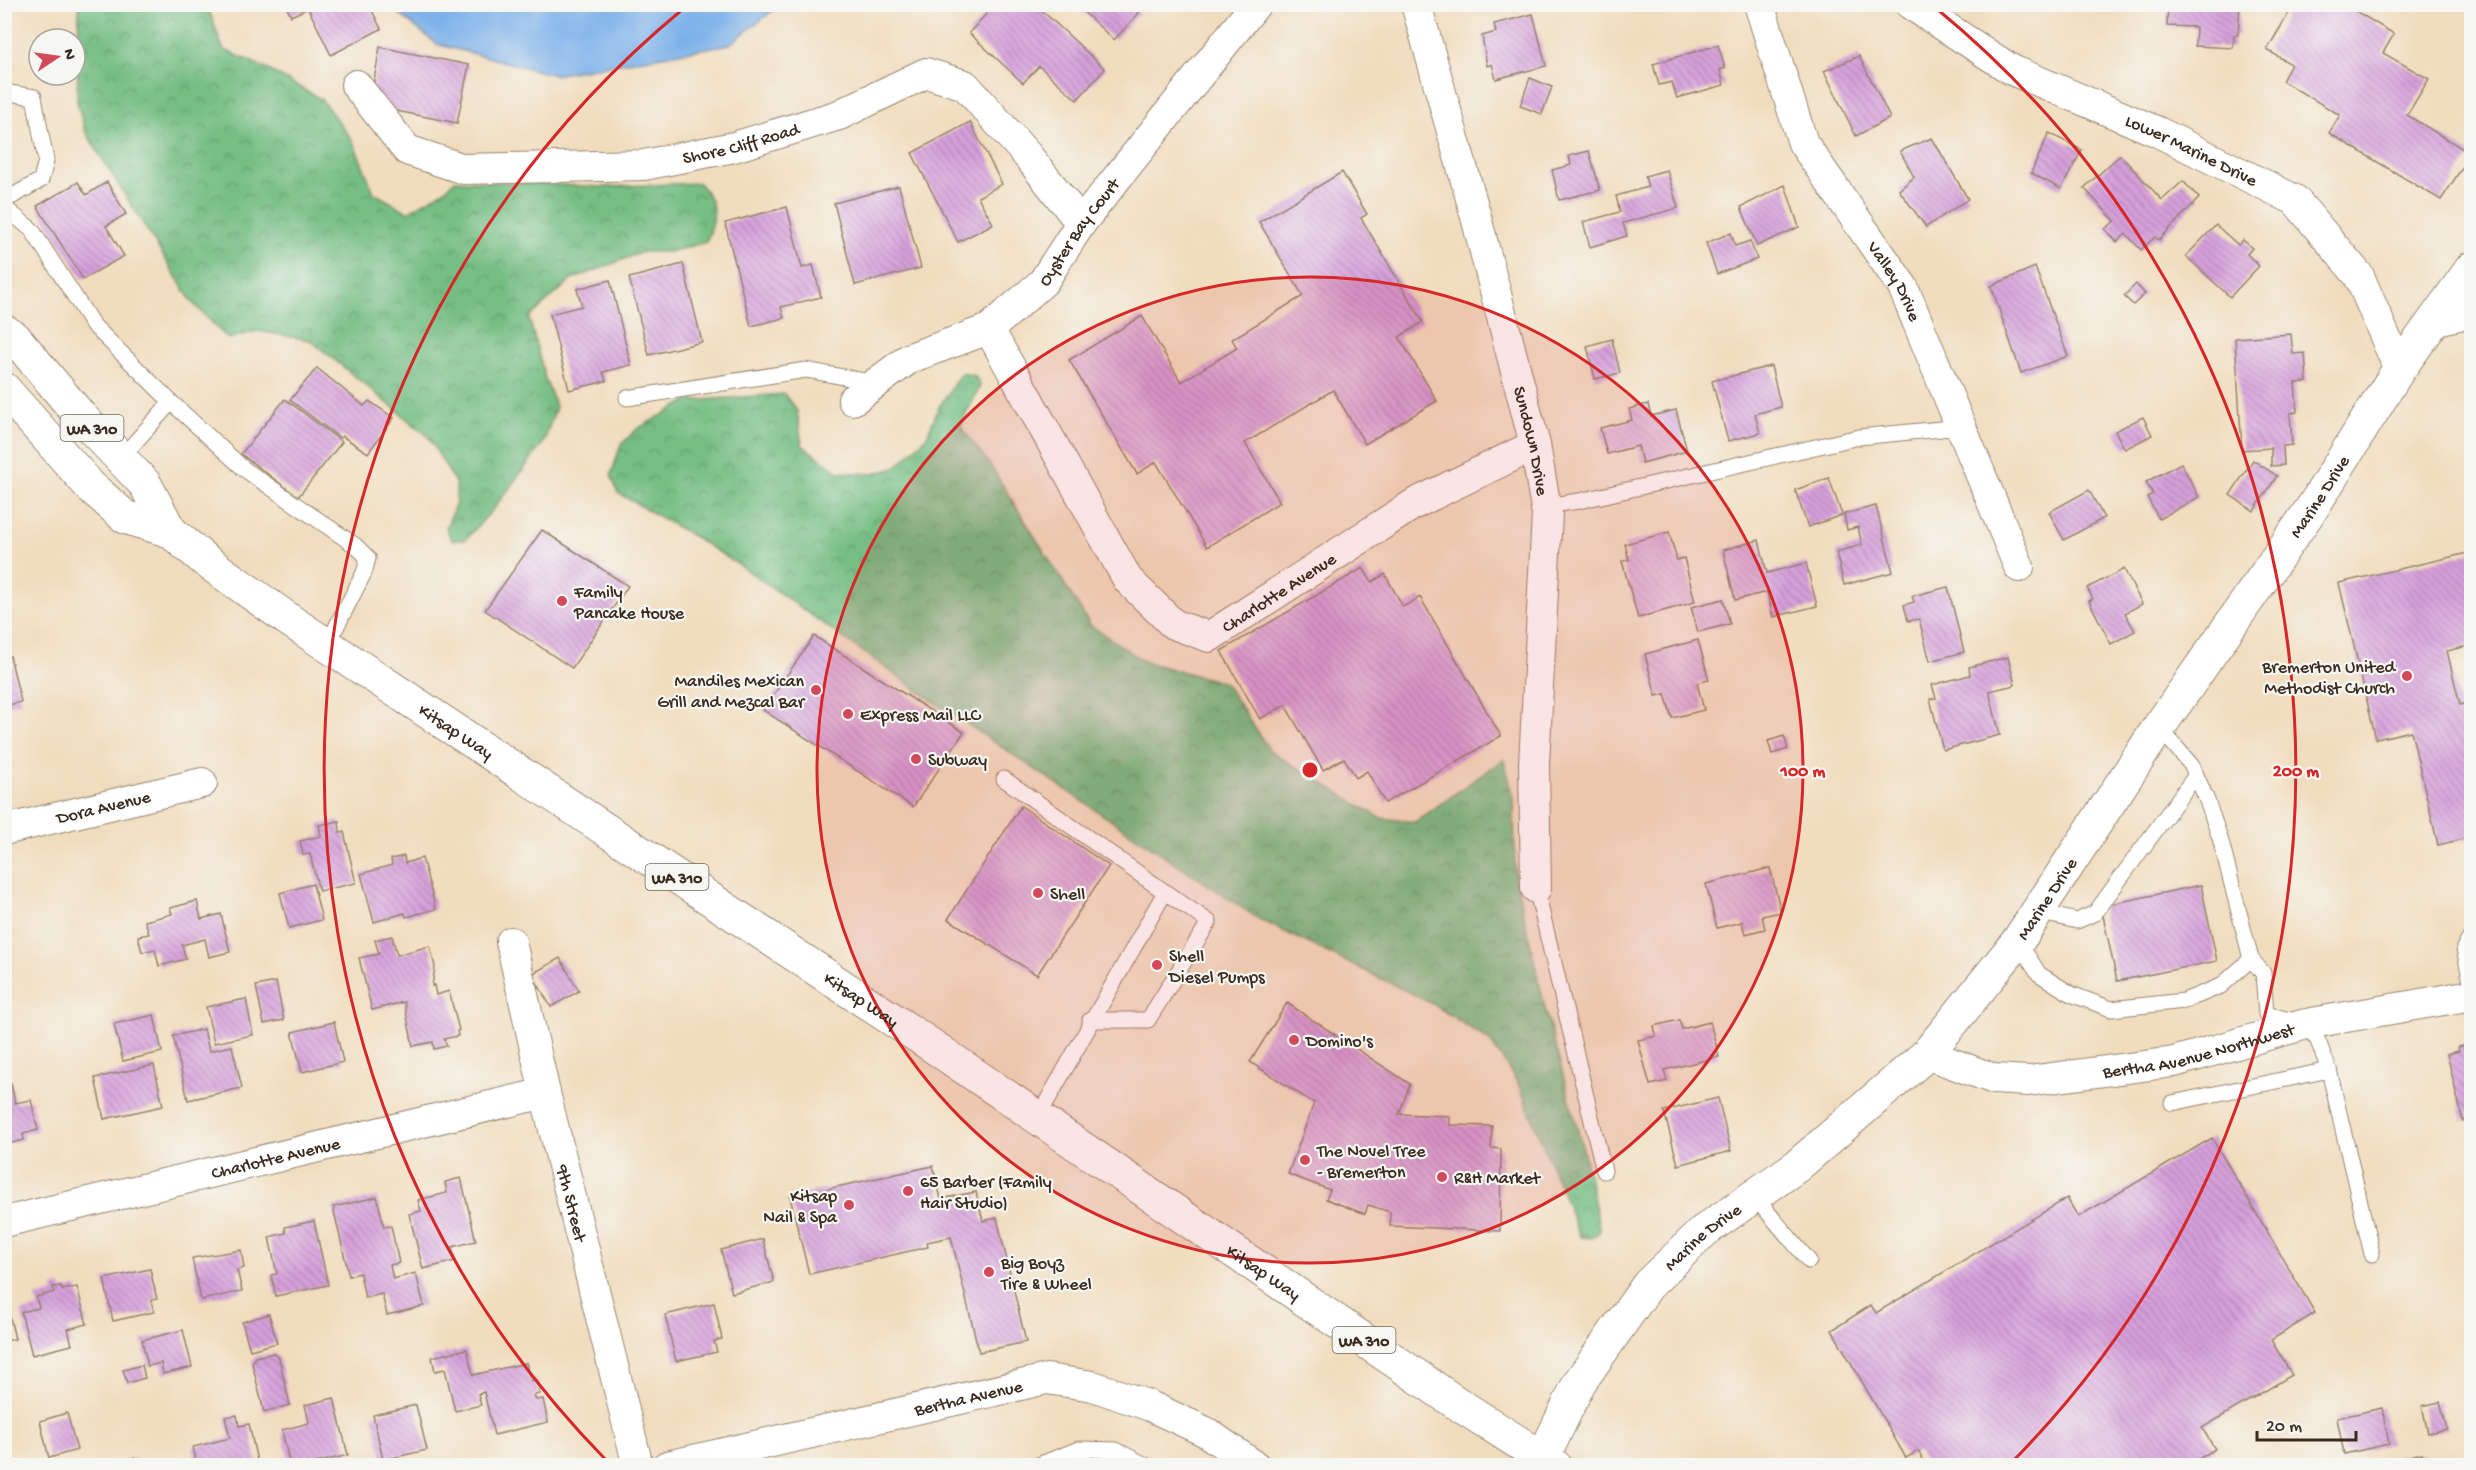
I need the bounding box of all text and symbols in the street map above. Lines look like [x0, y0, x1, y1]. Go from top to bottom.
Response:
north arrow [27, 27, 87, 87]
text: N [58, 47, 79, 62]
street label: Lower Marine Drive [2122, 111, 2261, 193]
street label: Shore Cliff Road [681, 119, 804, 170]
street label: Oyster Bay Court [1035, 174, 1126, 291]
street label: Valley Drive [1861, 237, 1924, 326]
street label: Sundown Drive [1507, 384, 1552, 498]
road number: WA 310 [60, 415, 124, 441]
street label: Marine Drive [2286, 452, 2356, 543]
street label: Charlotte Avenue [1219, 549, 1341, 639]
place label: Family Pancake House [573, 583, 685, 625]
marker: Family Pancake House [555, 594, 569, 608]
place label: Bremerton United Methodist Church [2261, 658, 2396, 700]
marker: Bremerton United Methodist Church [2400, 669, 2414, 683]
place label: Mandiles Mexican Grill and Mezcal Bar [657, 672, 806, 714]
marker: Mandiles Mexican Grill and Mezcal Bar [809, 683, 823, 697]
street label: Kitsap Way [414, 701, 496, 765]
place label: Express Mail LLC [860, 706, 982, 727]
marker: Express Mail LLC [841, 707, 855, 721]
place label: Subway [928, 751, 987, 772]
marker: Subway [909, 752, 923, 766]
centre of rings [1300, 760, 1320, 780]
text: 100 m [1780, 762, 1826, 783]
text: 200 m [2273, 762, 2319, 783]
street label: Dora Avenue [54, 787, 154, 830]
street label: Marine Drive [2014, 854, 2083, 945]
road number: WA 310 [646, 864, 708, 890]
place label: Shell [1050, 885, 1085, 906]
marker: Shell [1031, 886, 1045, 900]
place label: Shell Diesel Pumps [1168, 947, 1266, 989]
marker: Shell Diesel Pumps [1150, 958, 1164, 972]
street label: Kitsap Way [819, 969, 902, 1034]
street label: Bertha Avenue Northwest [2101, 1019, 2299, 1084]
place label: Domino's [1305, 1032, 1374, 1053]
marker: Domino's [1287, 1033, 1301, 1047]
street label: Charlotte Avenue [210, 1134, 343, 1185]
place label: The Novel Tree - Bremerton [1316, 1142, 1426, 1184]
marker: The Novel Tree - Bremerton [1298, 1153, 1312, 1167]
street label: 9th Street [550, 1162, 590, 1246]
place label: R&H Market [1454, 1169, 1541, 1190]
marker: R&H Market [1435, 1170, 1449, 1184]
place label: 65 Barber (Family Hair Studio) [920, 1173, 1052, 1215]
marker: 65 Barber (Family Hair Studio) [901, 1184, 915, 1198]
place label: Kitsap Nail & Spa [763, 1187, 838, 1229]
marker: Kitsap Nail & Spa [842, 1198, 856, 1212]
street label: Marine Drive [1661, 1200, 1747, 1276]
street label: Kitsap Way [1221, 1241, 1304, 1307]
place label: Big Boyz Tire & Wheel [1000, 1254, 1092, 1296]
marker: Big Boyz Tire & Wheel [982, 1265, 996, 1279]
road number: WA 310 [1332, 1327, 1396, 1353]
street label: Bertha Avenue [912, 1377, 1026, 1422]
scale bar [2257, 1404, 2356, 1442]
text: 20 m [2266, 1417, 2302, 1438]

